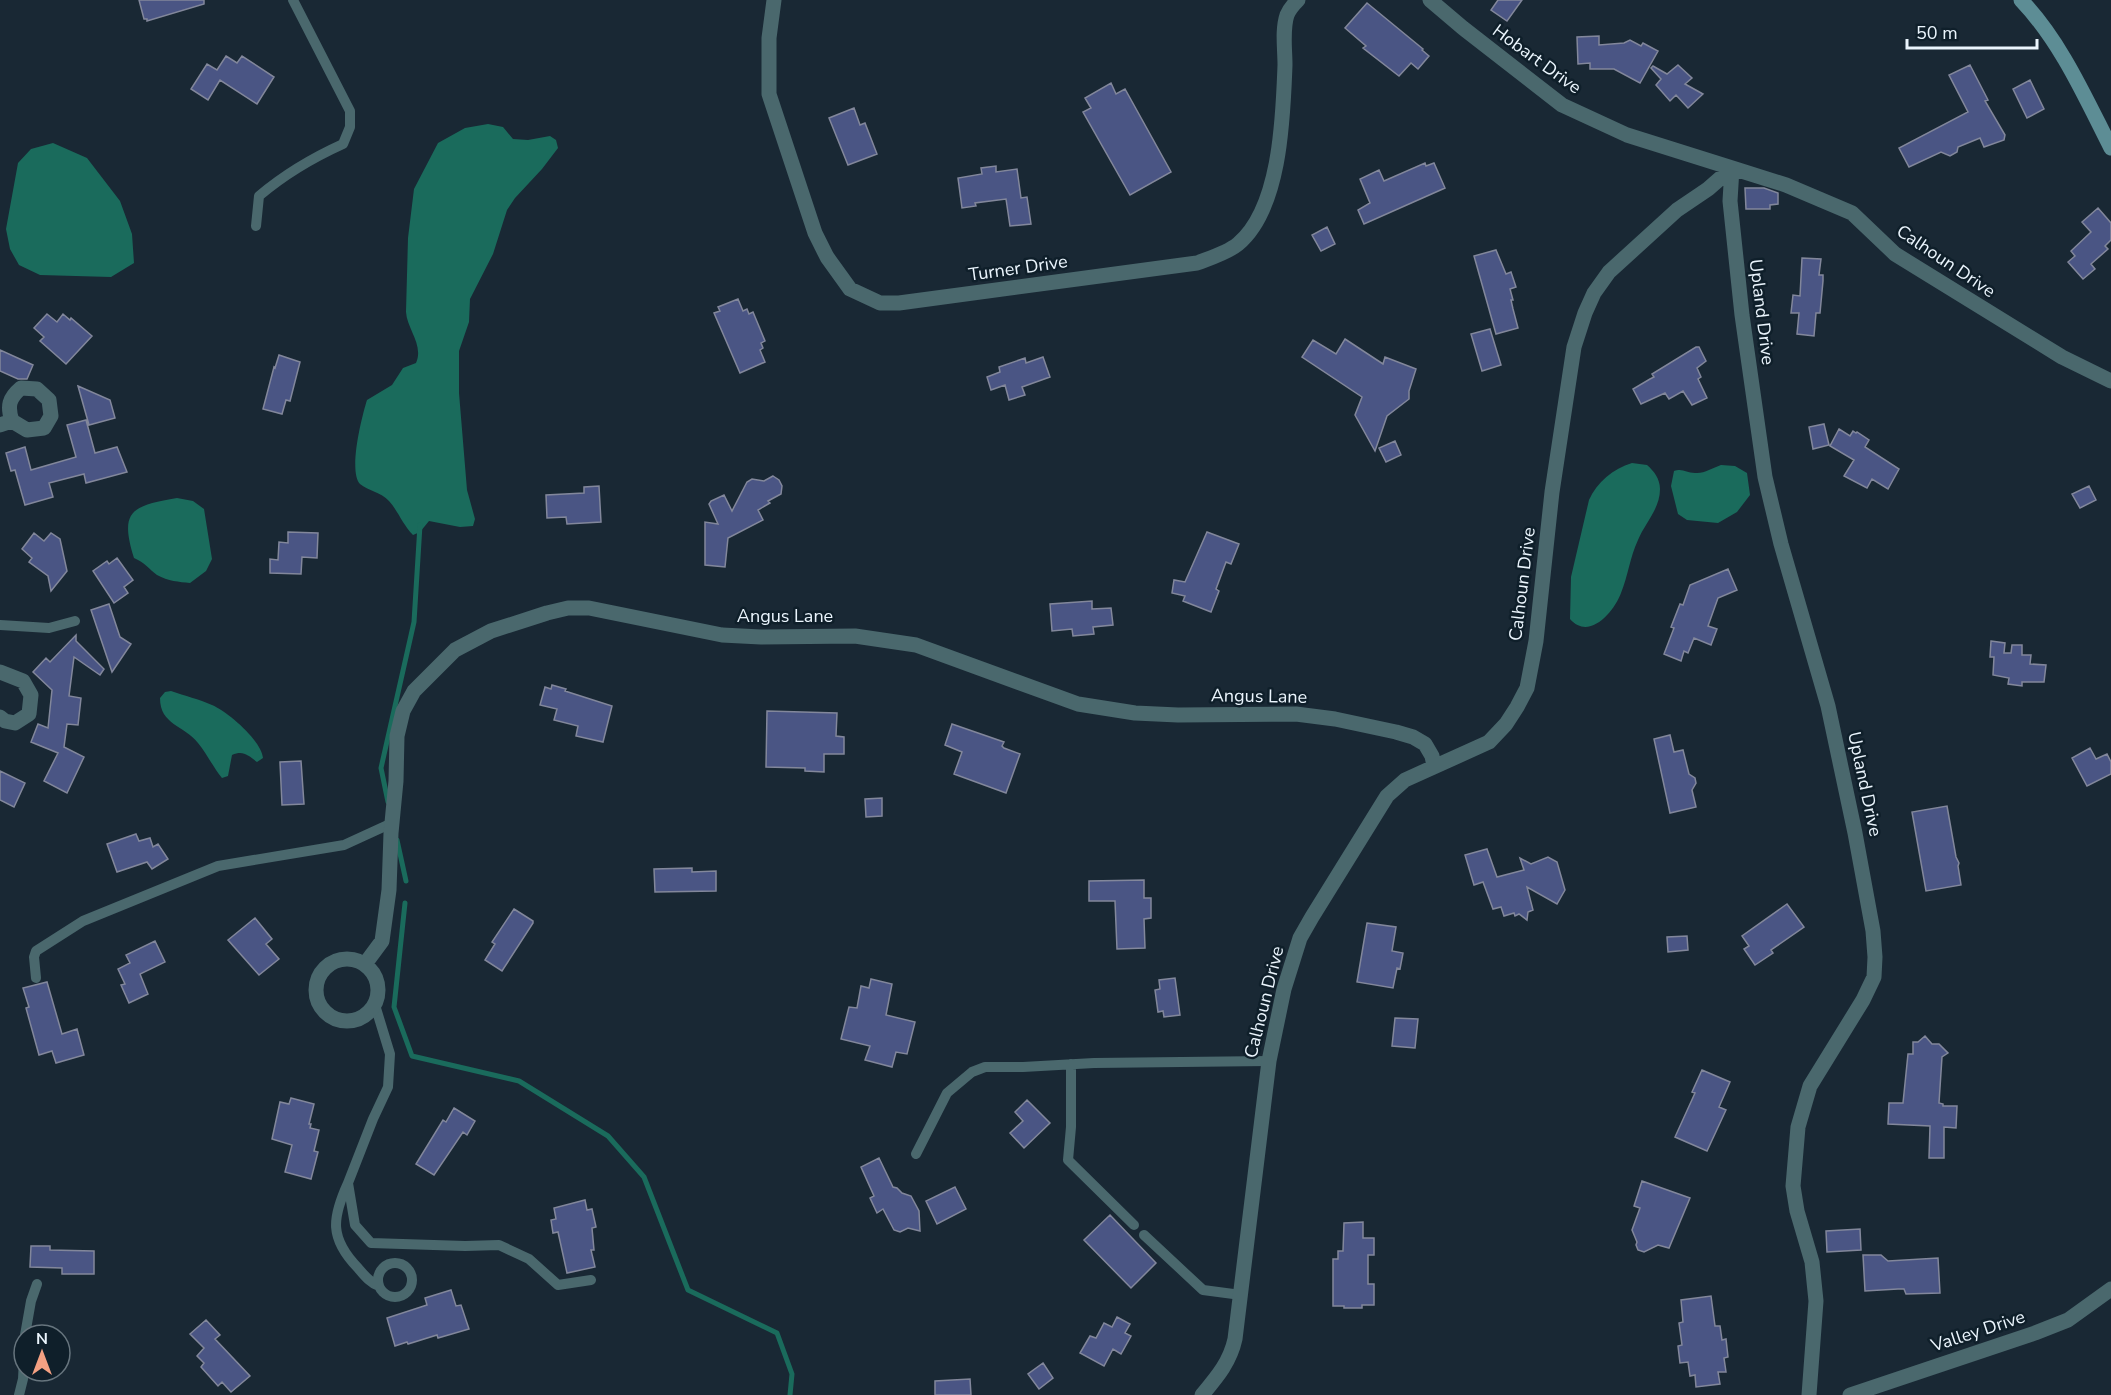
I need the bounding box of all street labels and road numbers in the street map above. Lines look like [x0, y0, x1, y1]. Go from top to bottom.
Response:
street label: Hobart Drive [1488, 19, 1586, 99]
street label: Calhoun Drive [1892, 219, 2000, 303]
street label: Turner Drive [967, 249, 1069, 287]
street label: Upland Drive [1744, 258, 1780, 366]
street label: Calhoun Drive [1503, 526, 1541, 642]
street label: Angus Lane [737, 604, 833, 628]
street label: Angus Lane [1211, 683, 1307, 709]
street label: Upland Drive [1842, 729, 1888, 839]
street label: Calhoun Drive [1238, 944, 1290, 1060]
street label: Valley Drive [1927, 1305, 2028, 1358]

